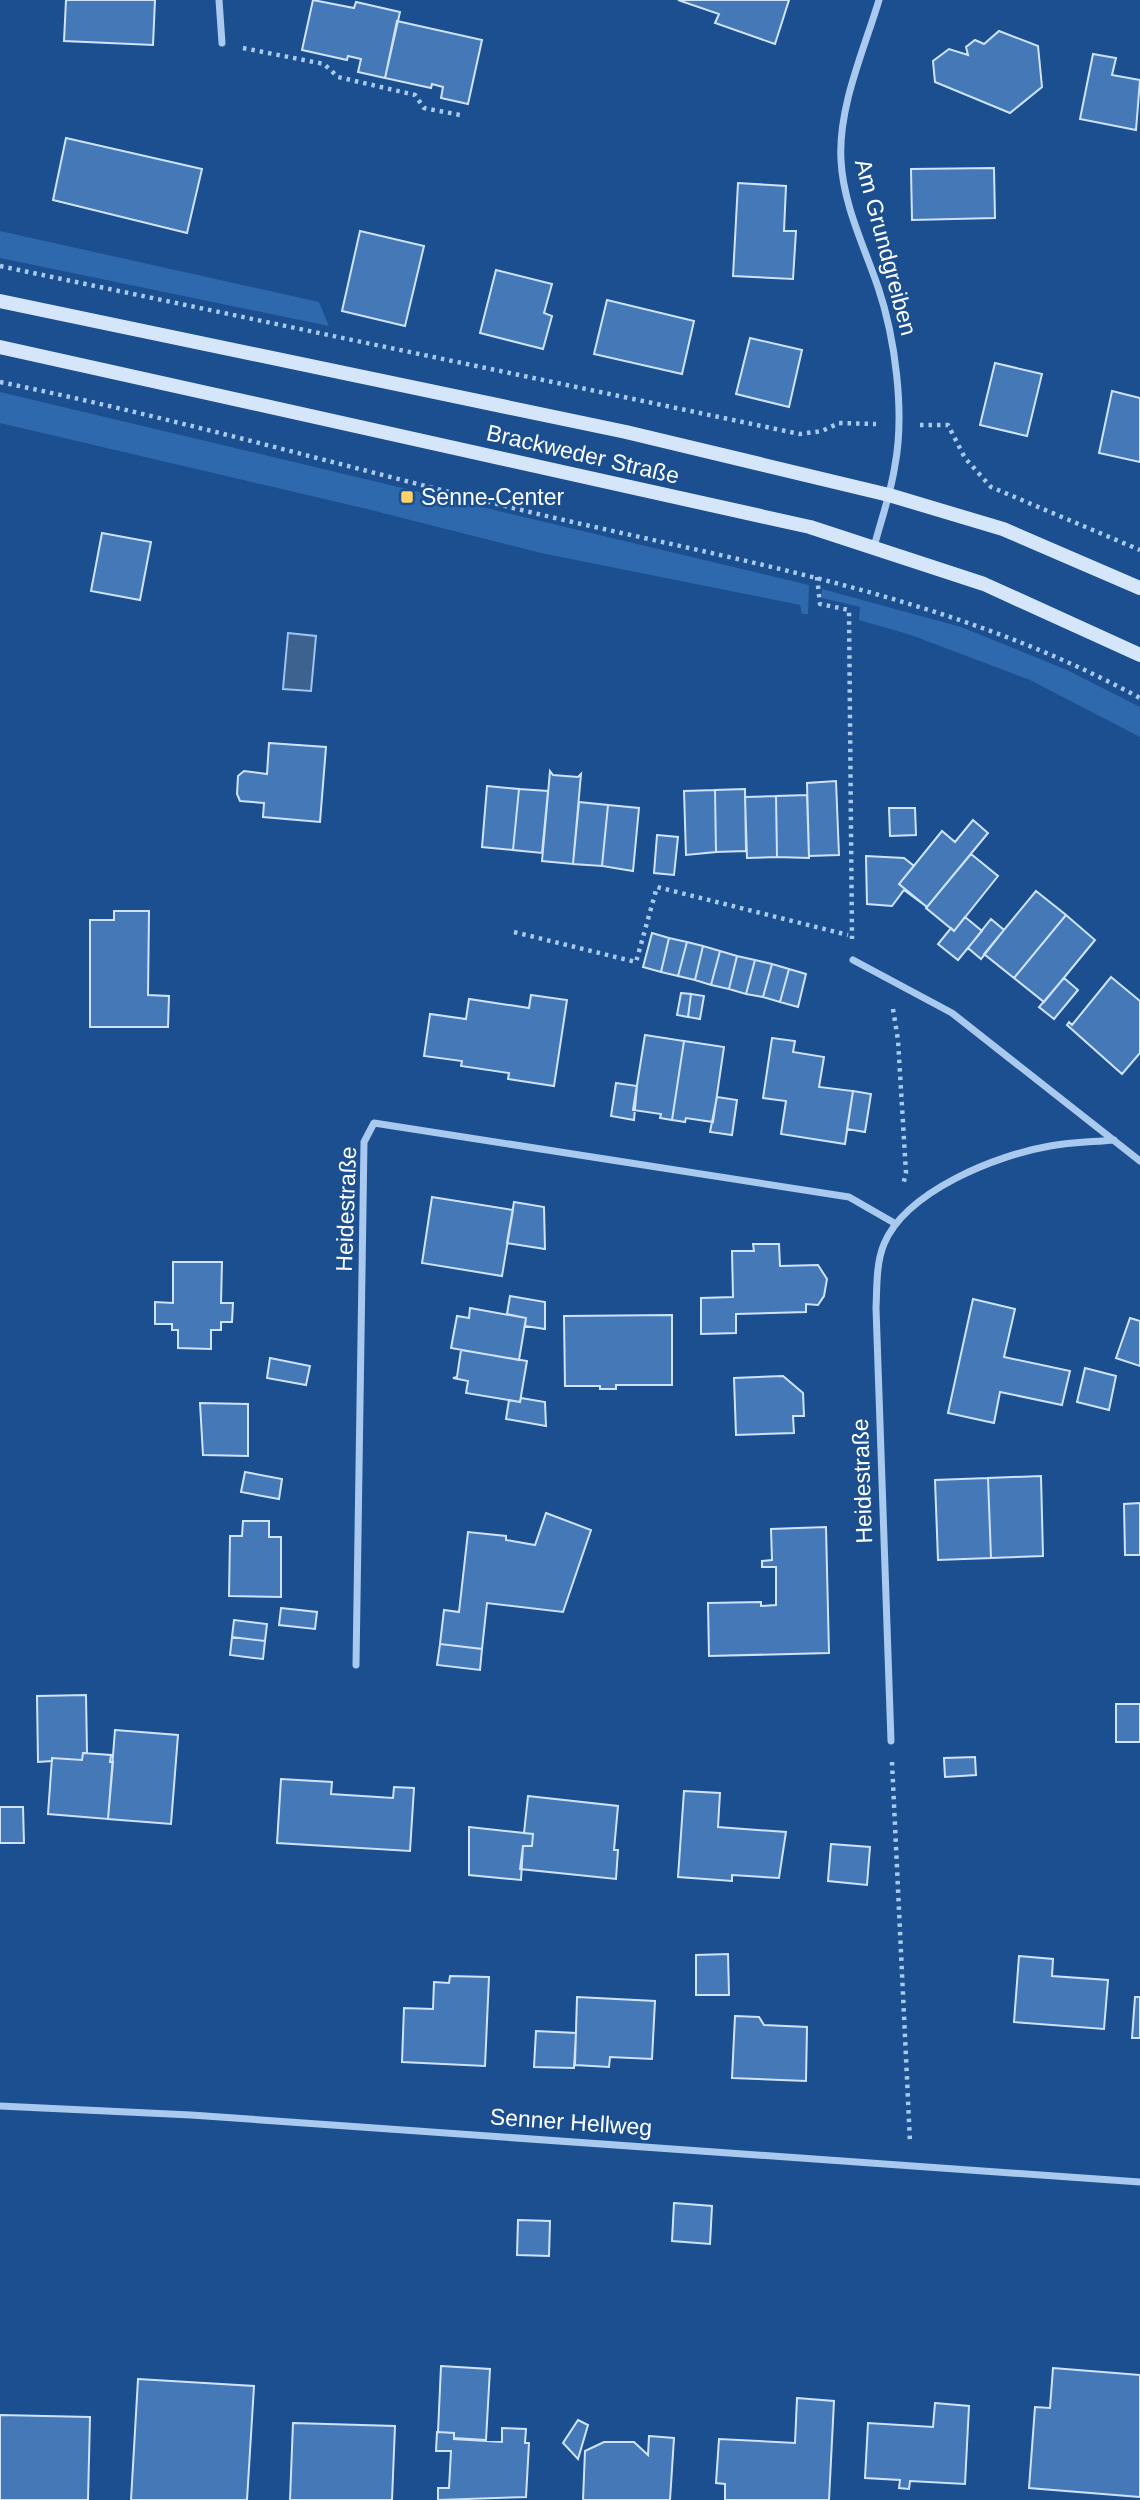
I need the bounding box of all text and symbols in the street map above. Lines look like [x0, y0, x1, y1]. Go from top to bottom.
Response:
street label: Am Grundgreiben [850, 156, 922, 338]
street label: Brackweder Straße [484, 419, 682, 489]
place label: Senne-Center [421, 484, 565, 510]
marker: Senne-Center [399, 489, 415, 505]
street label: Heidestraße [331, 1146, 361, 1272]
street label: Heidestraße [847, 1418, 877, 1544]
street label: Senner Hellweg [489, 2103, 653, 2141]

